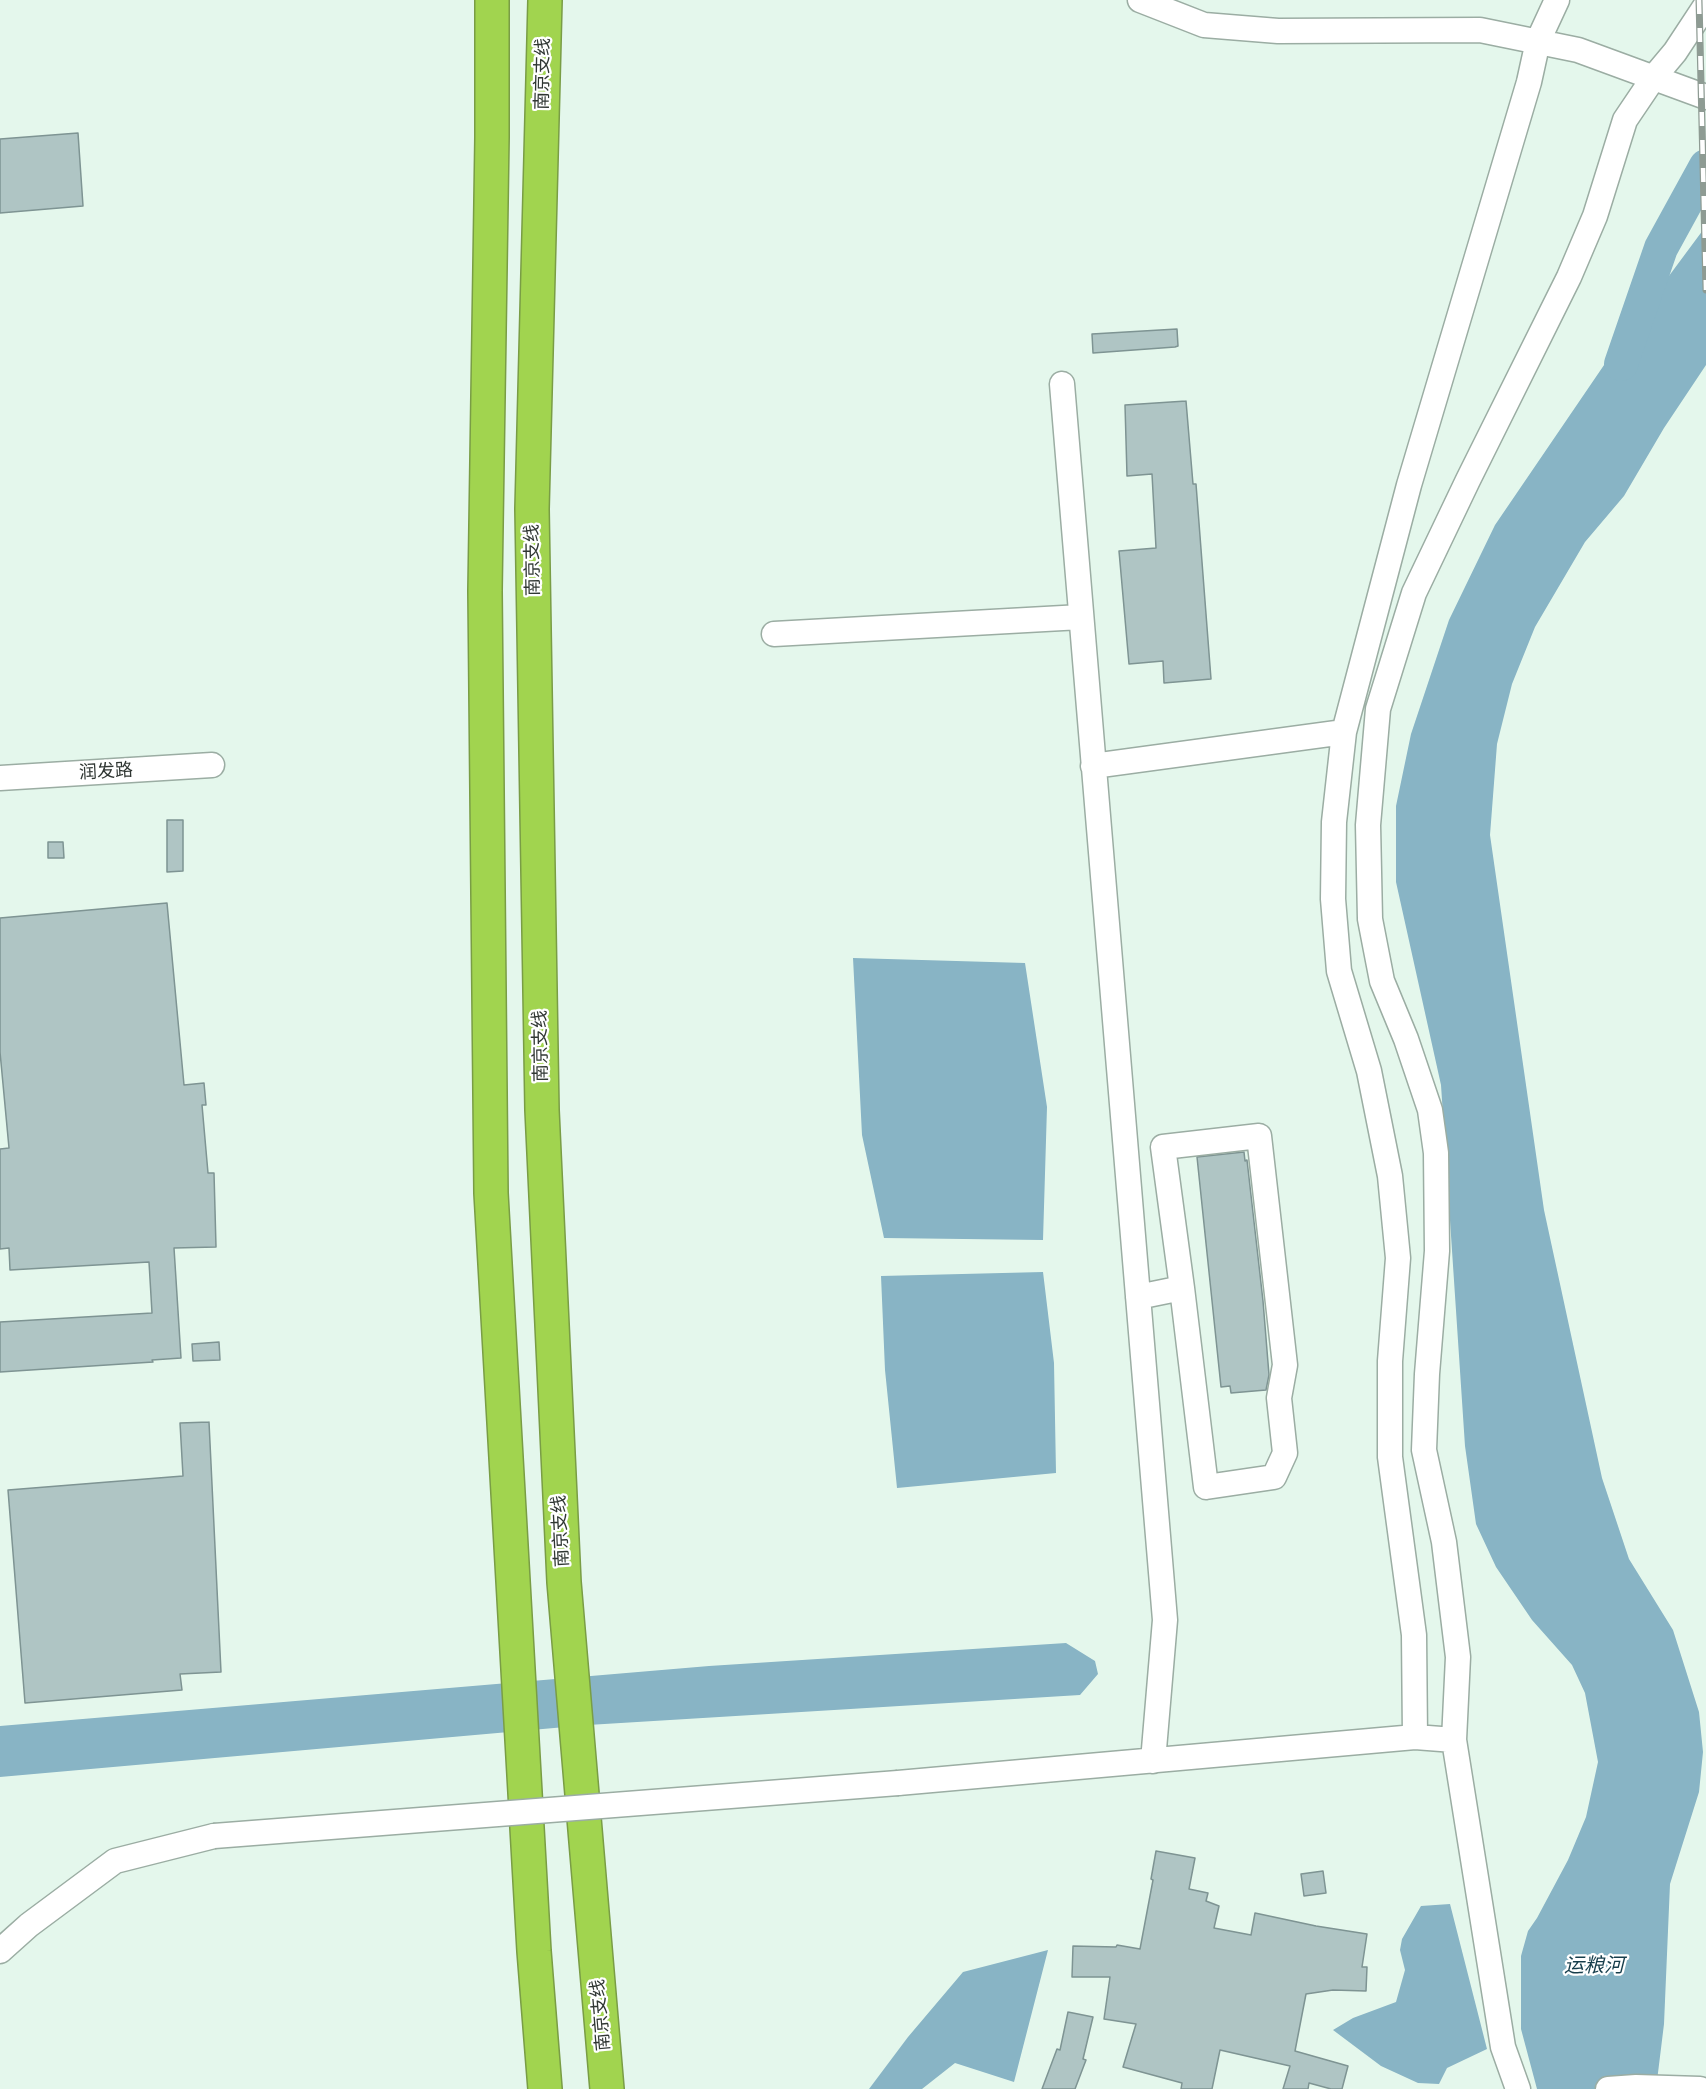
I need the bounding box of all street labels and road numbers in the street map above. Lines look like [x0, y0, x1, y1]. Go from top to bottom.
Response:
street label: 南京支线 [532, 38, 554, 110]
street label: 南京支线 [522, 524, 544, 596]
street label: 润发路 [78, 760, 134, 784]
street label: 南京支线 [530, 1010, 552, 1082]
street label: 南京支线 [548, 1494, 574, 1568]
street label: 南京支线 [587, 1978, 615, 2052]

